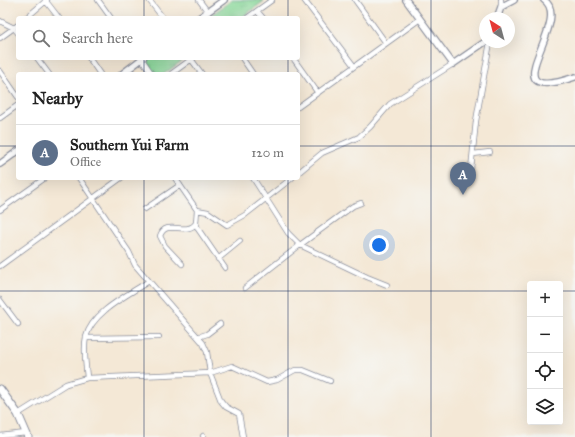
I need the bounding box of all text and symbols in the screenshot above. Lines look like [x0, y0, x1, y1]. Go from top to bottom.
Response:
north arrow [479, 12, 515, 48]
search box [16, 16, 300, 60]
icon: search [30, 27, 52, 49]
text: Search here [62, 29, 133, 47]
text: Nearby [32, 88, 83, 109]
text: Southern Yui Farm [70, 136, 189, 154]
text: A [41, 145, 49, 161]
text: 120 m [251, 145, 284, 161]
text: Office [70, 154, 101, 170]
pin: A [450, 162, 476, 195]
your location [369, 235, 389, 255]
map controls [527, 281, 563, 425]
button: + [527, 281, 563, 317]
button: − [527, 317, 563, 353]
button: locate [527, 353, 563, 389]
button: layers [527, 389, 563, 425]

